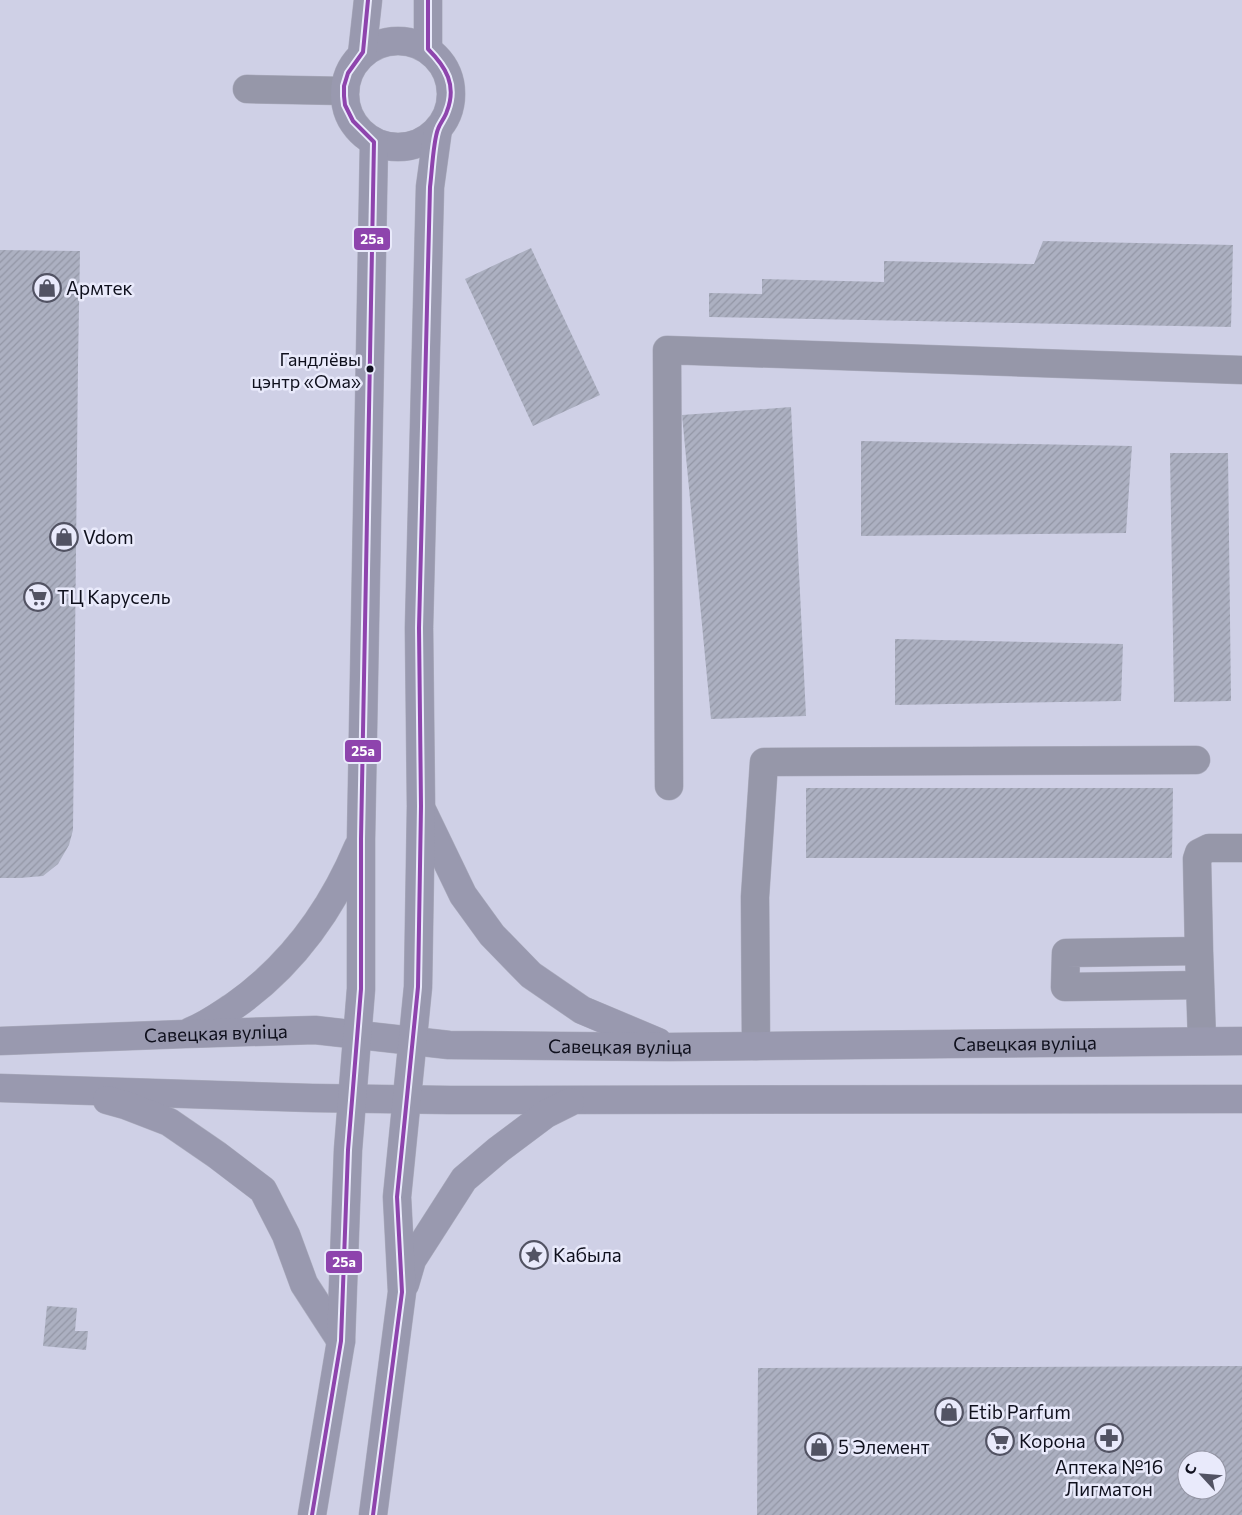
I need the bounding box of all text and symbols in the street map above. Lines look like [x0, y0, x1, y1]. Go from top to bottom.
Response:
line badge: 25а [353, 227, 391, 251]
text: 25а [360, 230, 384, 247]
shop icon: Армтек [32, 273, 62, 303]
place label: Армтек [66, 276, 133, 299]
place label: Гандлёвы цэнтр «Ома» [252, 348, 361, 392]
marker: Гандлёвы цэнтр «Ома» [365, 364, 375, 374]
shop icon: Vdom [49, 522, 79, 552]
place label: Vdom [83, 525, 134, 548]
supermarket icon: ТЦ Карусель [23, 582, 53, 612]
place label: ТЦ Карусель [57, 585, 171, 608]
line badge: 25а [344, 739, 382, 763]
text: 25а [351, 742, 375, 759]
street label: Савецкая вуліца [144, 1019, 288, 1047]
street label: Савецкая вуліца [953, 1031, 1097, 1055]
street label: Савецкая вуліца [548, 1034, 692, 1058]
place icon: Кабыла [519, 1240, 549, 1270]
place label: Кабыла [553, 1243, 622, 1266]
line badge: 25а [325, 1250, 363, 1274]
text: 25а [332, 1253, 356, 1270]
shop icon: Etib Parfum [934, 1397, 964, 1427]
place label: Etib Parfum [968, 1400, 1071, 1423]
pharmacy icon: Аптека №16 Лигматон [1094, 1423, 1124, 1453]
supermarket icon: Корона [985, 1426, 1015, 1456]
place label: Корона [1019, 1429, 1086, 1452]
shop icon: 5 Элемент [804, 1432, 834, 1462]
place label: 5 Элемент [838, 1435, 930, 1458]
north arrow [1177, 1450, 1227, 1500]
place label: Аптека №16 Лигматон [1055, 1455, 1163, 1500]
text: С [1180, 1461, 1200, 1477]

